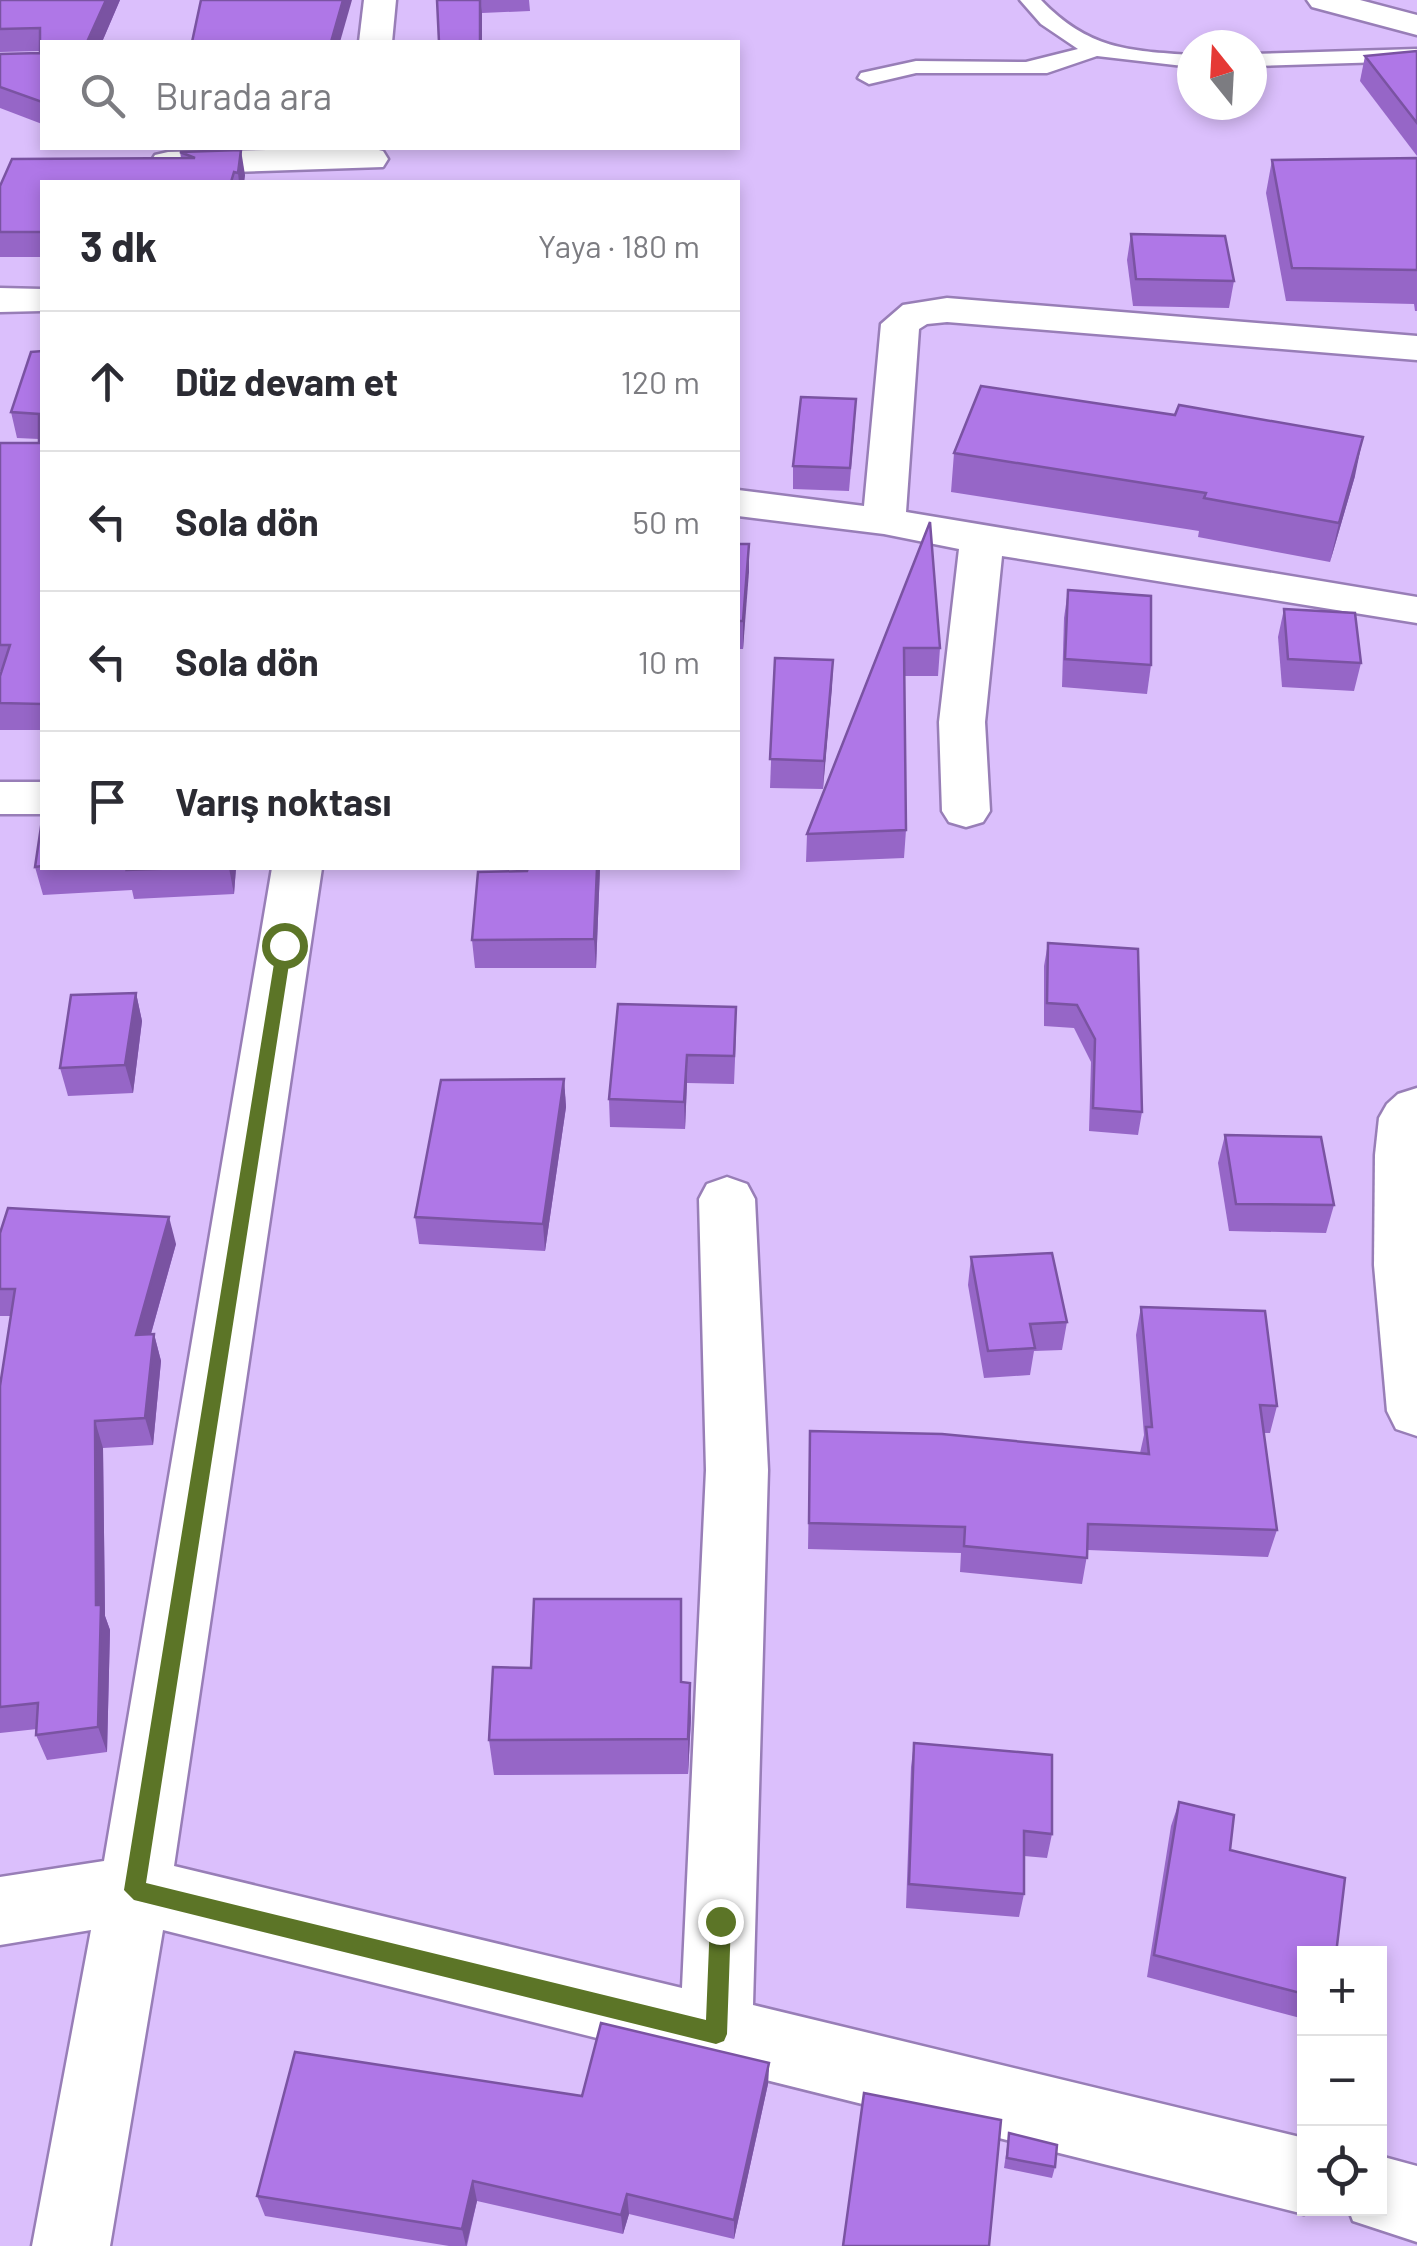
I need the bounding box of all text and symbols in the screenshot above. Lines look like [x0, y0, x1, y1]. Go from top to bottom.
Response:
north arrow [1177, 30, 1267, 120]
search box [40, 40, 740, 150]
icon: search [75, 68, 130, 123]
text: Burada ara [155, 72, 332, 118]
text: 3 dk [80, 220, 157, 270]
text: Yaya · 180 m [538, 226, 700, 264]
icon: ahead [80, 354, 135, 409]
text: Düz devam et [175, 358, 398, 404]
text: 120 m [621, 362, 700, 400]
icon: left [80, 494, 135, 549]
text: Sola dön [175, 498, 319, 544]
text: 50 m [633, 502, 700, 540]
icon: left [80, 634, 135, 689]
text: Sola dön [175, 638, 319, 684]
text: 10 m [638, 642, 700, 680]
icon: arrive [80, 774, 135, 829]
text: Varış noktası [175, 778, 391, 824]
route start [262, 923, 308, 969]
route end [698, 1899, 744, 1945]
map controls [1297, 1946, 1387, 2216]
button: + [1297, 1946, 1387, 2036]
button: − [1297, 2036, 1387, 2126]
button: locate [1297, 2126, 1387, 2216]

